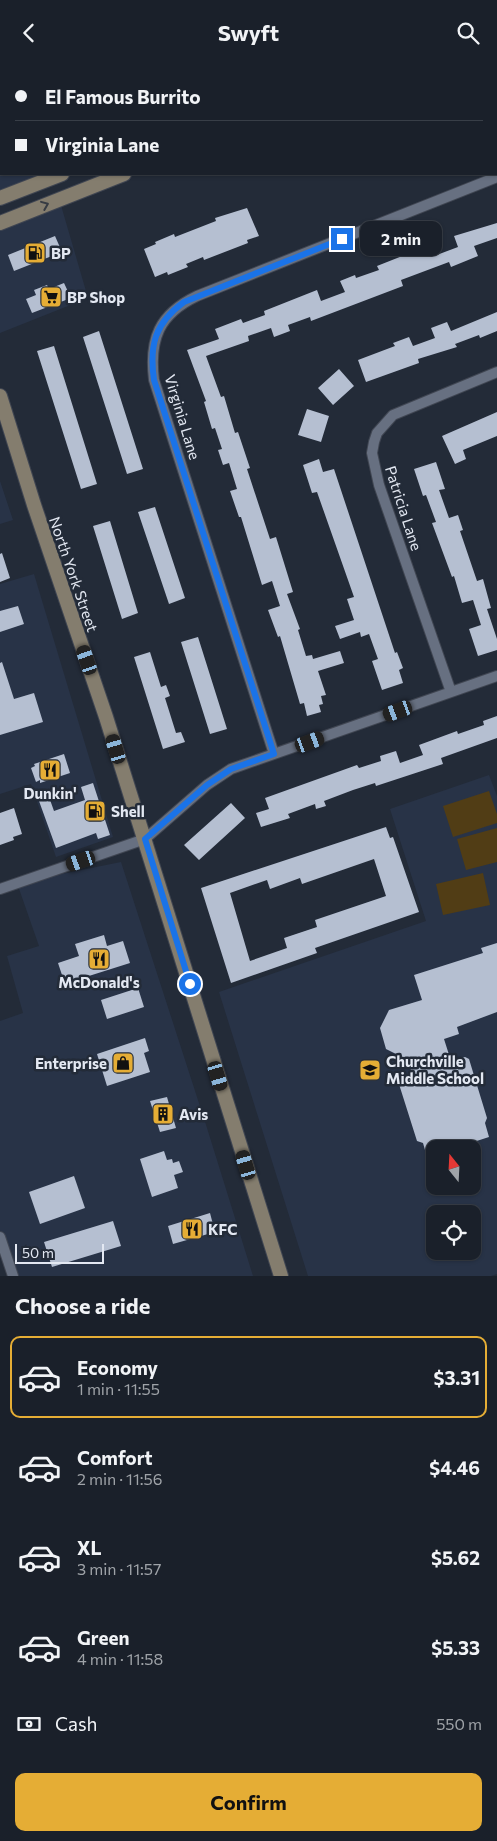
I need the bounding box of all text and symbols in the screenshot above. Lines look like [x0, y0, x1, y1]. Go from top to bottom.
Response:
icon: back [15, 19, 43, 47]
text: Swyft [218, 19, 279, 46]
icon: search [454, 19, 482, 47]
text: El Famous Burrito [45, 85, 201, 108]
text: Virginia Lane [45, 133, 159, 156]
one-way arrow [40, 201, 49, 211]
callout: 2 min [360, 221, 442, 257]
route end [331, 228, 353, 250]
text: 2 min [381, 229, 421, 248]
fuel station icon: BP [23, 241, 47, 265]
place label: BP [51, 244, 71, 262]
supermarket icon: BP Shop [39, 285, 63, 309]
place label: BP Shop [67, 288, 125, 306]
street label: Virginia Lane [161, 372, 205, 462]
street label: Patricia Lane [382, 463, 426, 553]
street label: North York Street [46, 514, 102, 634]
car [75, 643, 98, 677]
car [381, 699, 414, 723]
car [293, 730, 326, 754]
car [104, 732, 127, 766]
restaurant icon: Dunkin' [38, 758, 62, 782]
place label: Dunkin' [23, 784, 77, 802]
fuel station icon: Shell [83, 799, 107, 823]
place label: Shell [111, 802, 145, 820]
car [64, 849, 97, 873]
restaurant icon: McDonald's [87, 947, 111, 971]
place label: McDonald's [58, 973, 140, 991]
route start [179, 973, 201, 995]
shop icon: Enterprise [111, 1051, 135, 1075]
place label: Churchville Middle School [386, 1052, 484, 1087]
place label: Enterprise [35, 1054, 107, 1072]
school or university icon: Churchville Middle School [358, 1058, 382, 1082]
car [206, 1059, 229, 1093]
building icon: Avis [151, 1102, 175, 1126]
place label: Avis [179, 1105, 208, 1123]
north arrow [426, 1140, 481, 1195]
map controls [426, 1140, 481, 1260]
car [234, 1148, 257, 1182]
button: locate [426, 1205, 481, 1260]
restaurant icon: KFC [180, 1217, 204, 1241]
place label: KFC [208, 1220, 237, 1238]
scale bar [15, 1241, 104, 1264]
text: 50 m [22, 1244, 54, 1261]
text: Choose a ride [15, 1292, 150, 1319]
icon: car [17, 1355, 62, 1400]
text: Economy [77, 1356, 158, 1379]
text: $3.31 [434, 1366, 480, 1389]
text: 1 min · 11:55 [77, 1379, 160, 1398]
icon: car [17, 1445, 62, 1490]
text: Comfort [77, 1446, 153, 1469]
text: $4.46 [429, 1456, 480, 1479]
text: 2 min · 11:56 [77, 1469, 162, 1488]
icon: car [17, 1535, 62, 1580]
text: XL [77, 1536, 102, 1559]
text: $5.62 [431, 1546, 480, 1569]
text: 3 min · 11:57 [77, 1559, 161, 1578]
icon: car [17, 1625, 62, 1670]
text: Green [77, 1626, 129, 1649]
text: $5.33 [431, 1636, 480, 1659]
text: 4 min · 11:58 [77, 1649, 163, 1668]
icon: cash [15, 1710, 43, 1738]
text: Cash [55, 1712, 97, 1735]
text: 550 m [436, 1714, 482, 1733]
button: Confirm [15, 1773, 482, 1831]

